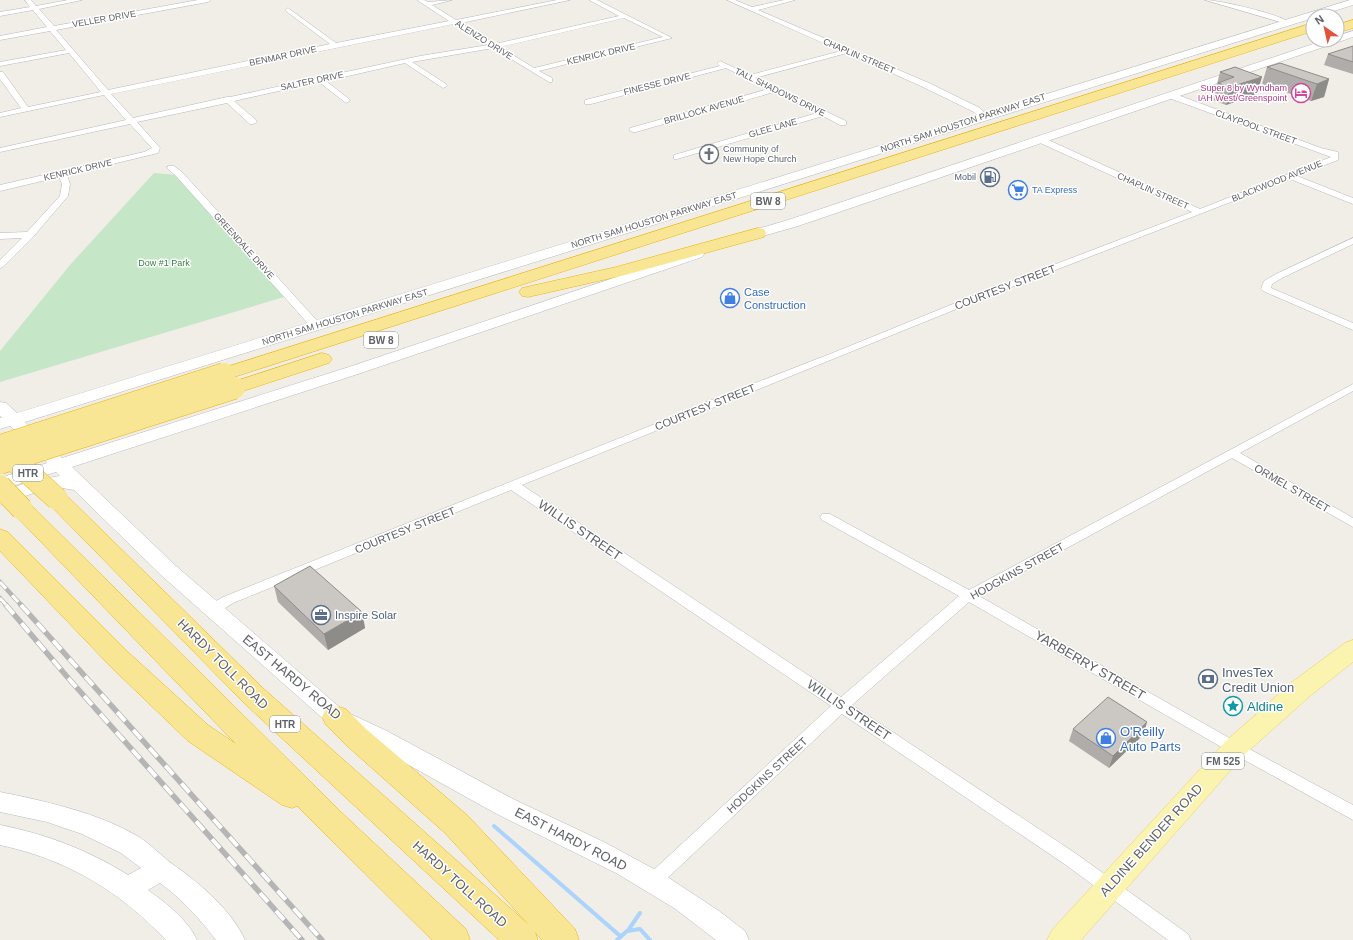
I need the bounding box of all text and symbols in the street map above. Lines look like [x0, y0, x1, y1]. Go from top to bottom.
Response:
street label: VELLER DRIVE [71, 8, 137, 30]
north arrow [1305, 8, 1345, 48]
text: N [1313, 12, 1326, 27]
street label: ALENZO DRIVE [453, 18, 515, 62]
street label: CHAPLIN STREET [822, 36, 897, 76]
street label: KENRICK DRIVE [566, 41, 636, 67]
street label: BENMAR DRIVE [248, 44, 318, 68]
street label: TALL SHADOWS DRIVE [733, 66, 827, 118]
street label: SALTER DRIVE [279, 69, 345, 93]
street label: FINESSE DRIVE [623, 71, 691, 97]
hotel icon: Super 8 by Wyndham IAH West/Greenspoint [1290, 82, 1312, 104]
place label: Super 8 by Wyndham IAH West/Greenspoint [1198, 83, 1287, 103]
street label: NORTH SAM HOUSTON PARKWAY EAST [879, 91, 1047, 154]
street label: BRILLOCK AVENUE [663, 94, 745, 126]
street label: CLAYPOOL STREET [1214, 108, 1298, 146]
street label: GLEE LANE [748, 116, 798, 140]
church icon: Community of New Hope Church [698, 143, 720, 165]
place label: Community of New Hope Church [723, 144, 797, 164]
street label: KENRICK DRIVE [43, 157, 113, 183]
street label: BLACKWOOD AVENUE [1230, 158, 1324, 204]
fuel station icon: Mobil [979, 166, 1001, 188]
street label: CHAPLIN STREET [1116, 171, 1191, 211]
place label: Mobil [954, 172, 976, 182]
supermarket icon: TA Express [1007, 179, 1029, 201]
place label: TA Express [1032, 185, 1078, 195]
street label: NORTH SAM HOUSTON PARKWAY EAST [570, 190, 739, 250]
road number: BW 8 [751, 193, 785, 209]
street label: GREENDALE DRIVE [212, 211, 276, 281]
park label: Dow #1 Park [138, 258, 190, 268]
street label: COURTESY STREET [953, 262, 1057, 312]
place label: Case Construction [744, 286, 806, 311]
street label: NORTH SAM HOUSTON PARKWAY EAST [261, 287, 430, 347]
shop icon: Case Construction [719, 287, 741, 309]
road number: BW 8 [364, 332, 398, 348]
street label: COURTESY STREET [653, 381, 757, 433]
street label: ORMEL STREET [1252, 462, 1332, 515]
road number: HTR [13, 465, 43, 481]
street label: WILLIS STREET [535, 497, 625, 564]
street label: COURTESY STREET [353, 504, 457, 556]
street label: HODGKINS STREET [968, 540, 1066, 602]
office icon: Inspire Solar [310, 604, 332, 626]
place label: Inspire Solar [335, 609, 397, 621]
street label: HARDY TOLL ROAD [175, 616, 271, 712]
street label: YARBERRY STREET [1032, 627, 1148, 703]
street label: EAST HARDY ROAD [240, 631, 344, 723]
place label: InvesTex Credit Union [1222, 665, 1294, 695]
bank icon: InvesTex Credit Union [1197, 668, 1219, 690]
street label: WILLIS STREET [804, 677, 894, 744]
place icon: Aldine [1222, 695, 1244, 717]
place label: Aldine [1247, 699, 1283, 714]
road number: HTR [270, 716, 300, 732]
place label: O'Reilly Auto Parts [1120, 724, 1181, 754]
shop icon: O'Reilly Auto Parts [1095, 727, 1117, 749]
street label: HODGKINS STREET [724, 735, 810, 815]
road number: FM 525 [1202, 753, 1244, 769]
street label: ALDINE BENDER ROAD [1097, 781, 1205, 899]
street label: EAST HARDY ROAD [512, 804, 630, 874]
street label: HARDY TOLL ROAD [410, 838, 510, 930]

